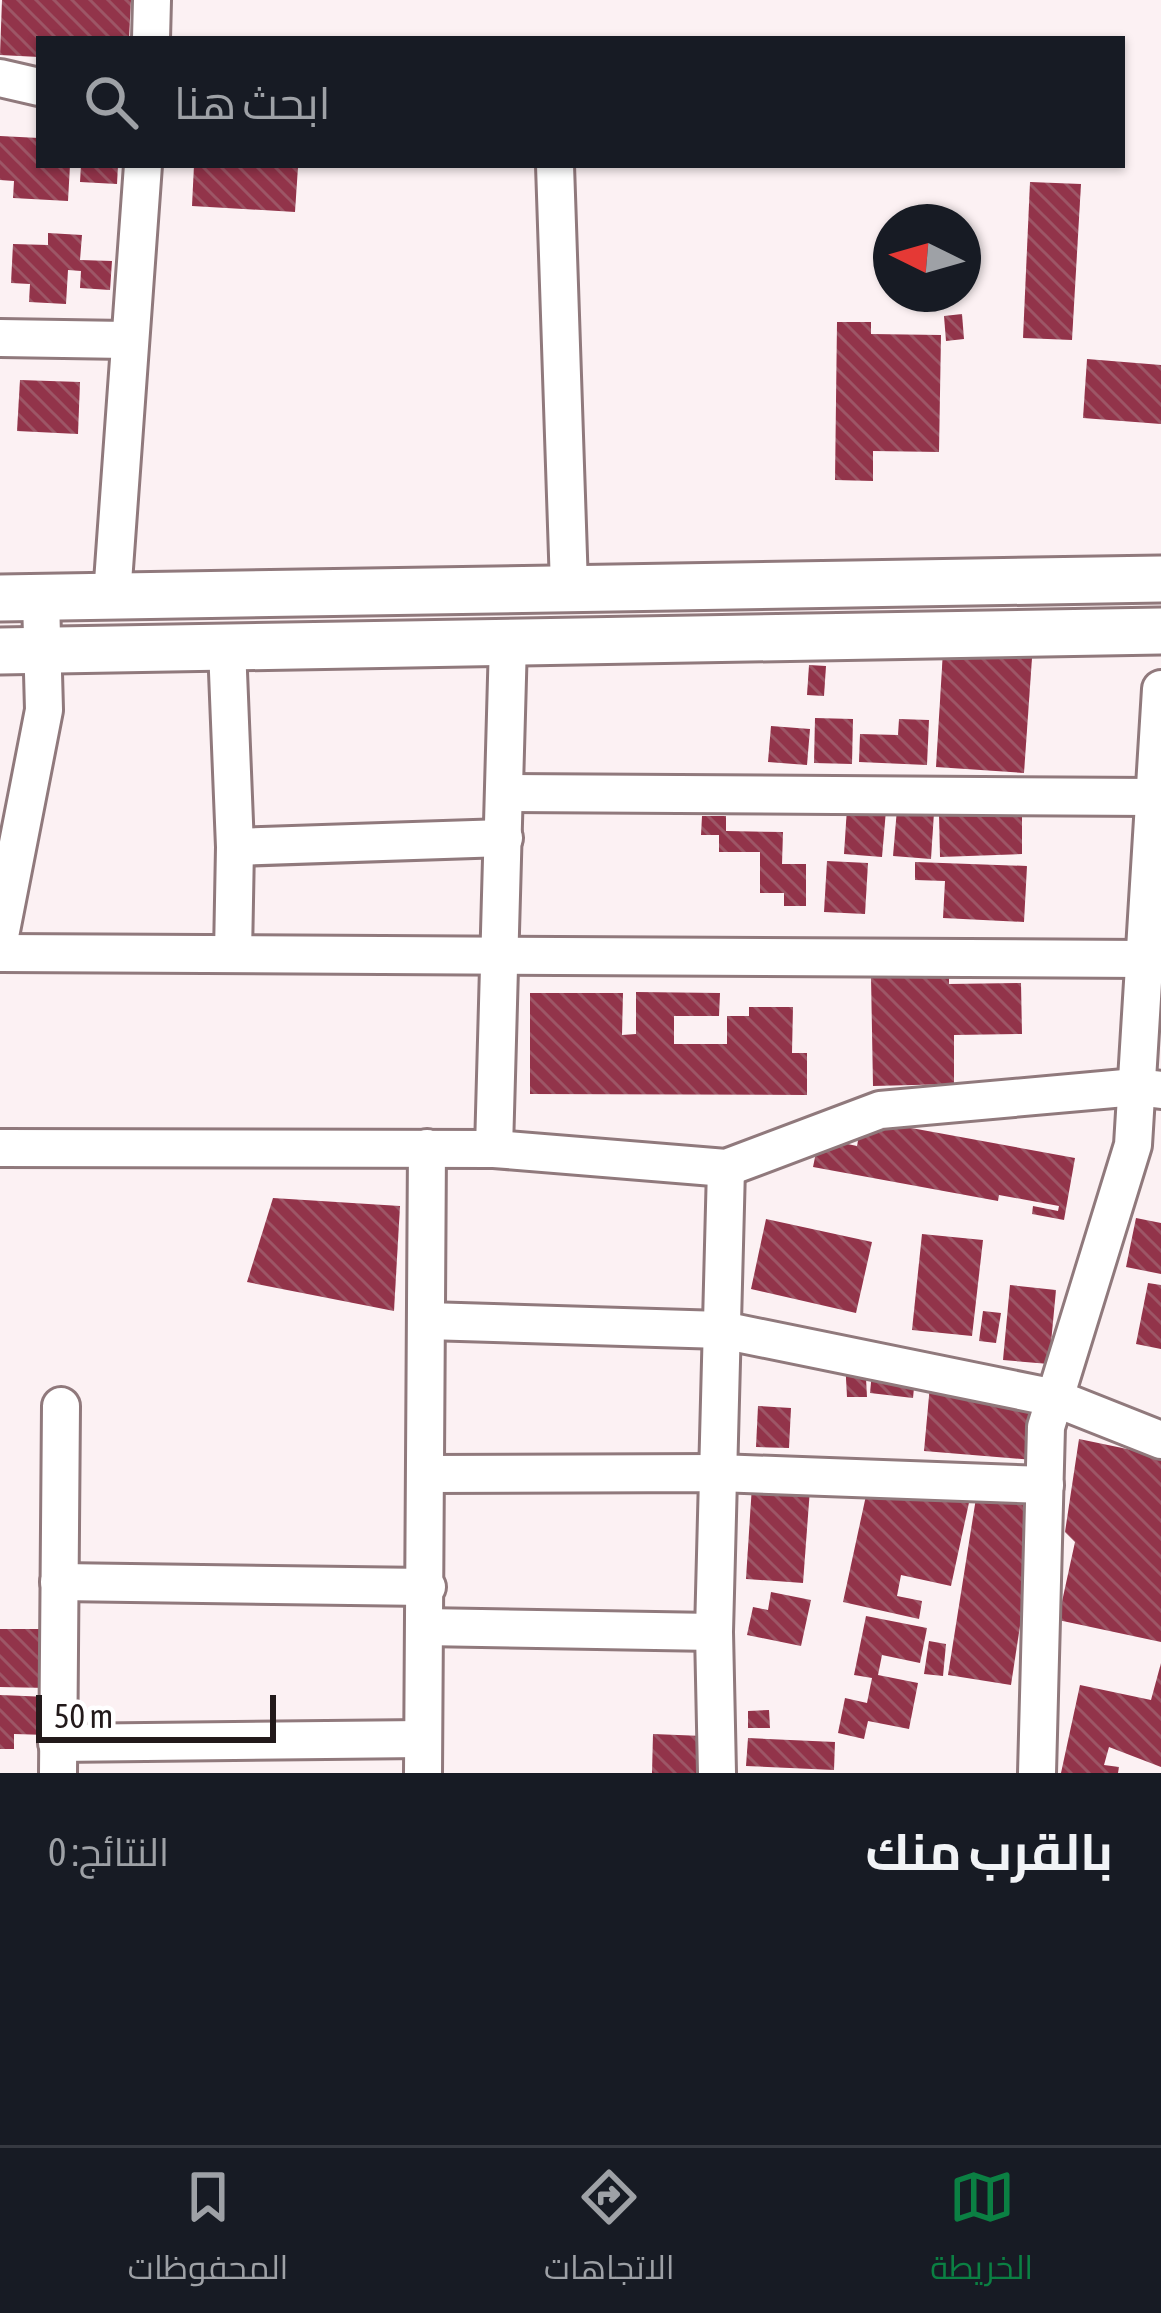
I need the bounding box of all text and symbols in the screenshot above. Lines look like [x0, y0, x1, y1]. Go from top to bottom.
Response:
search box [36, 36, 1125, 168]
icon: search [78, 69, 144, 135]
text: ابحث هنا [174, 77, 331, 129]
north arrow [873, 204, 981, 312]
scale bar [36, 1689, 276, 1742]
text: 50 m [54, 1697, 113, 1735]
text: بالقرب منك [865, 1822, 1113, 1881]
text: النتائج: 0 [48, 1830, 169, 1874]
tab: المحفوظات [128, 2164, 288, 2298]
tab: الاتجاهات [544, 2164, 675, 2298]
tab: الخريطة [930, 2164, 1033, 2298]

